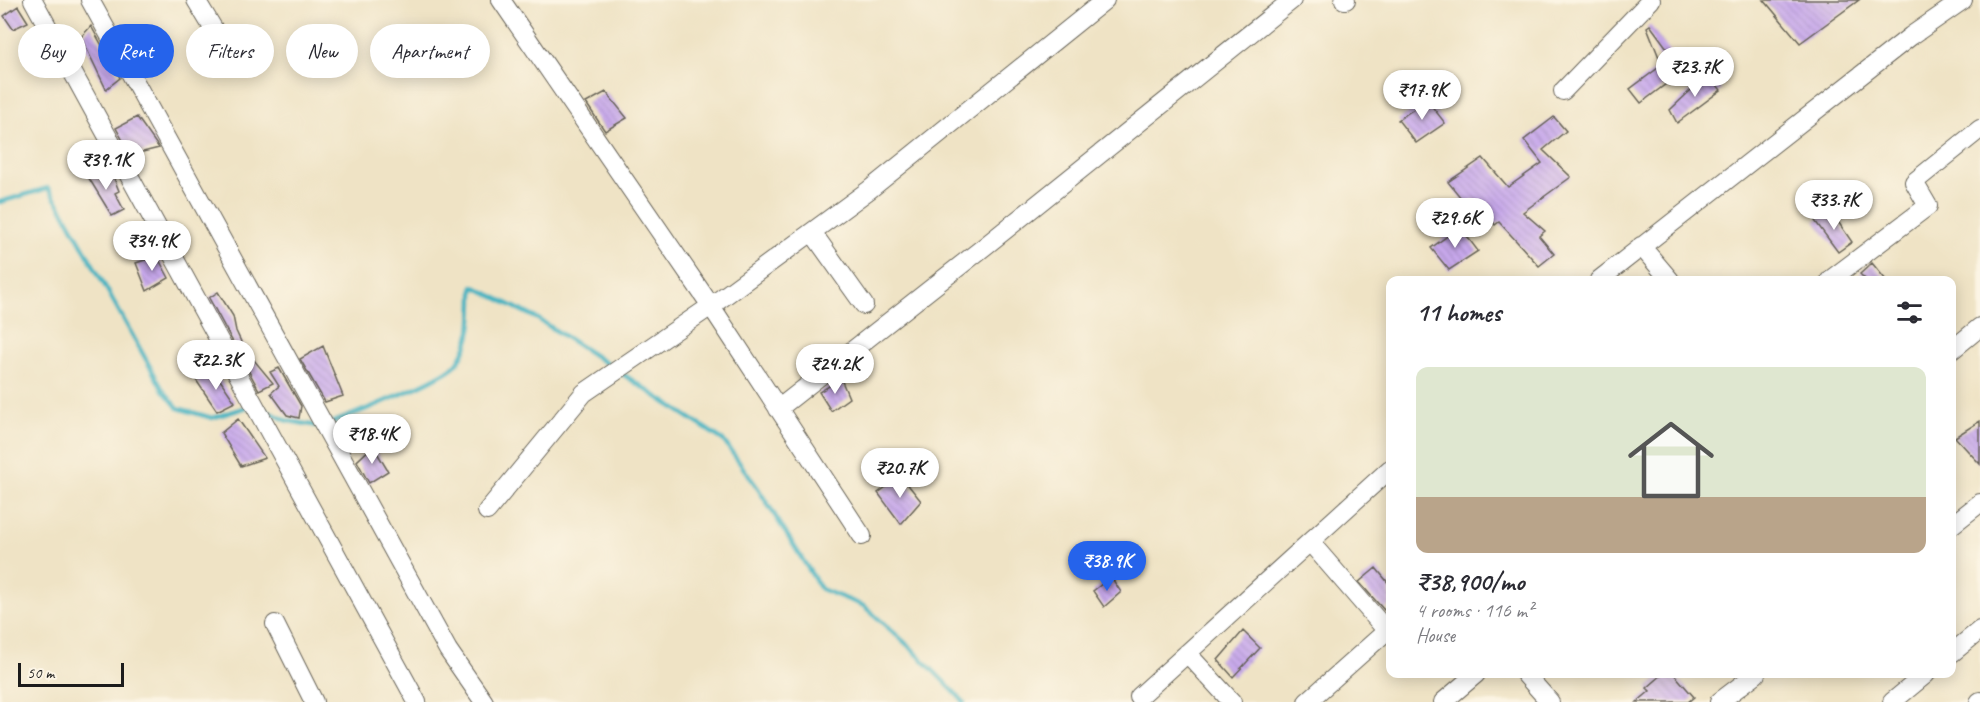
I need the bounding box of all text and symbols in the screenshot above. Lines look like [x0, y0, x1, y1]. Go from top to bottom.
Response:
chip: Buy [18, 24, 86, 78]
chip: Rent [98, 24, 174, 78]
chip: Filters [186, 24, 274, 78]
chip: New [286, 24, 358, 78]
chip: Apartment [370, 24, 490, 78]
pin: ₹23.7K [1646, 47, 1744, 98]
text: ₹23.7K [1670, 54, 1720, 79]
pin: ₹17.9K [1373, 70, 1471, 121]
text: ₹17.9K [1397, 77, 1447, 102]
pin: ₹39.1K [57, 140, 155, 191]
text: ₹39.1K [81, 147, 131, 172]
pin: ₹33.7K [1785, 180, 1883, 231]
text: ₹33.7K [1809, 187, 1859, 212]
pin: ₹29.6K [1406, 198, 1504, 249]
text: ₹29.6K [1430, 205, 1480, 230]
pin: ₹34.9K [103, 221, 201, 272]
text: ₹34.9K [127, 228, 177, 253]
text: 11 homes [1416, 296, 1501, 329]
icon: filters [1893, 296, 1926, 329]
pin: ₹22.3K [167, 340, 265, 391]
pin: ₹24.2K [786, 344, 884, 395]
text: ₹22.3K [191, 347, 241, 372]
text: ₹24.2K [810, 351, 860, 376]
icon: home [1617, 406, 1725, 514]
pin: ₹18.4K [323, 414, 421, 465]
text: ₹18.4K [347, 421, 397, 446]
pin: ₹20.7K [851, 448, 949, 499]
text: ₹20.7K [875, 455, 925, 480]
pin: ₹38.9K [1058, 541, 1156, 592]
text: ₹38.9K [1082, 548, 1132, 573]
text: ₹38,900/mo [1416, 565, 1524, 598]
text: 4 rooms · 116 m² [1416, 598, 1533, 623]
text: House [1416, 623, 1455, 648]
scale bar [18, 660, 124, 688]
text: 50 m [27, 663, 54, 683]

